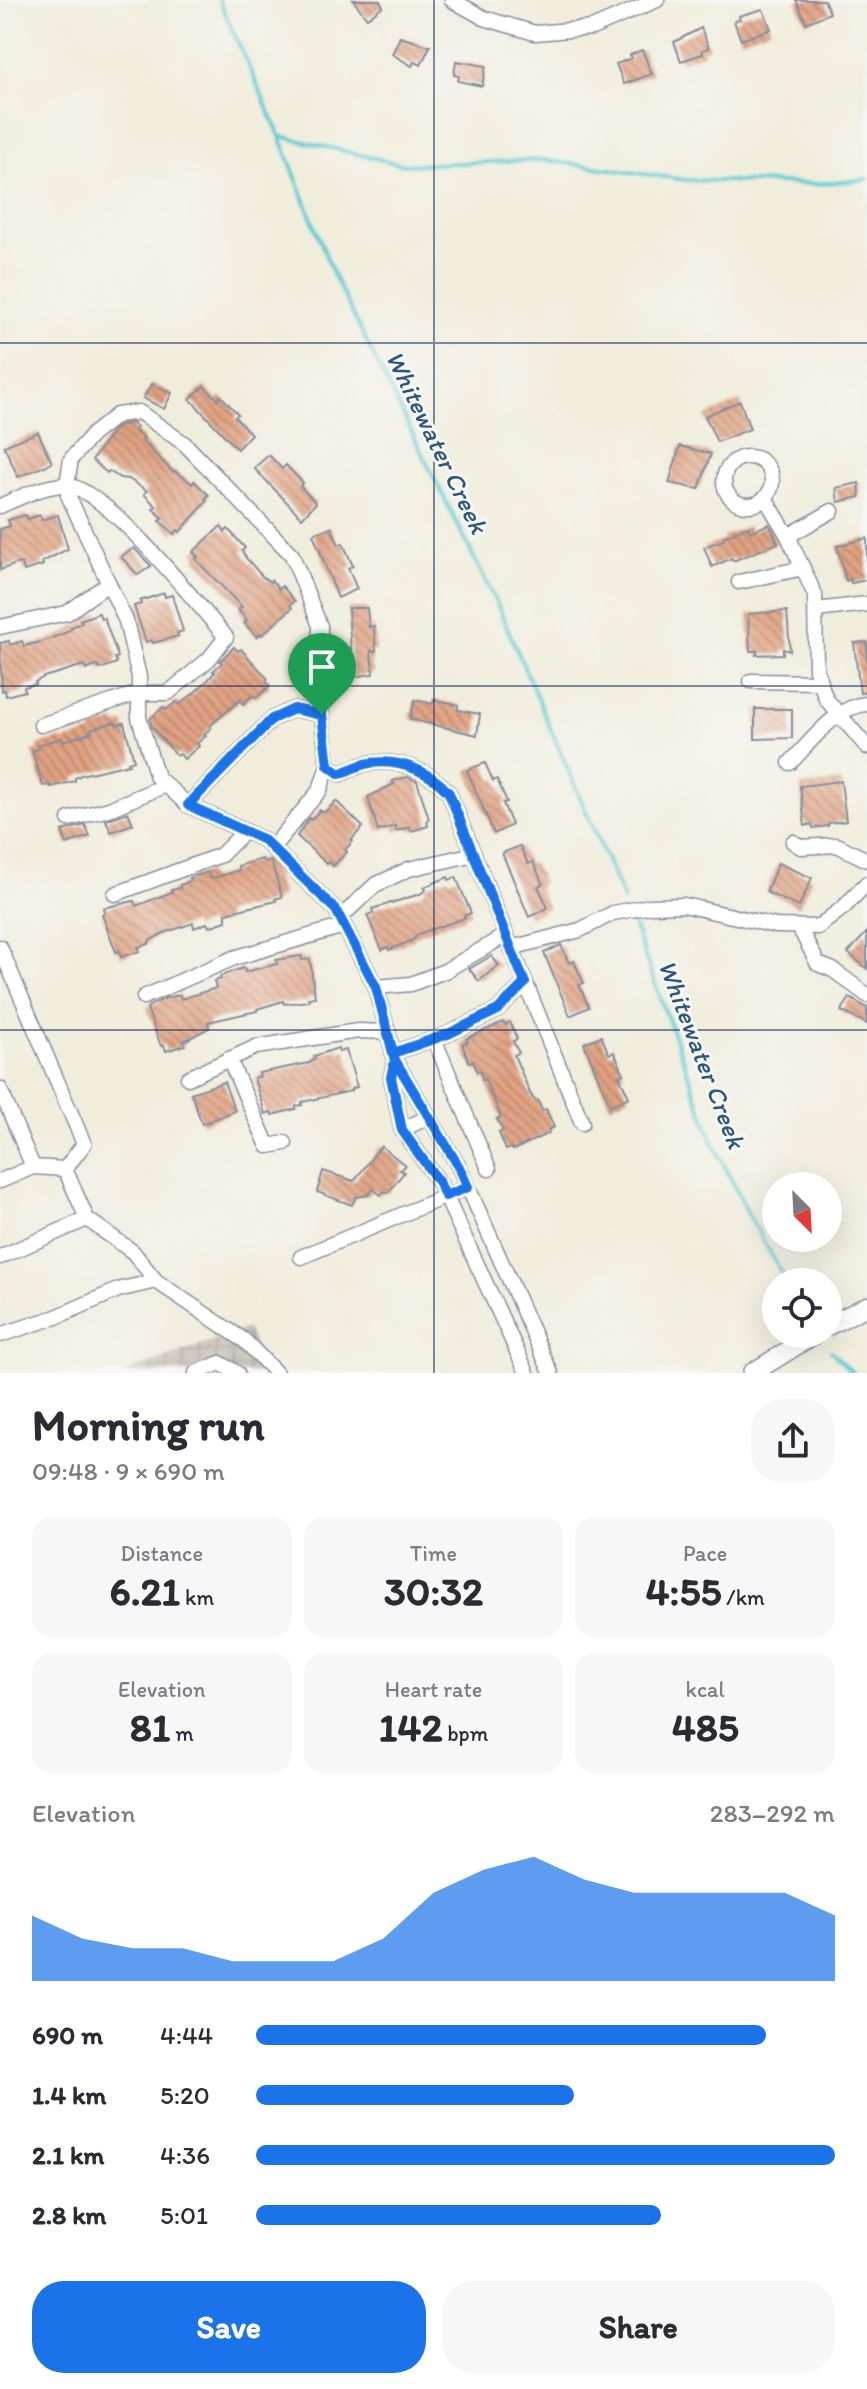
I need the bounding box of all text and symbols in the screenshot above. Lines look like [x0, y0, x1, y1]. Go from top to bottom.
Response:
water label: Whitewater Creek [379, 345, 496, 540]
pin [288, 633, 356, 715]
icon: arrive [300, 645, 344, 689]
water label: Whitewater Creek [651, 955, 753, 1154]
north arrow [762, 1172, 842, 1252]
map controls [762, 1172, 842, 1348]
button: locate [762, 1268, 842, 1348]
text: Morning run [32, 1398, 265, 1451]
button: share [751, 1399, 835, 1483]
text: 09:48 · 9 × 690 m [32, 1455, 225, 1487]
text: Distance [121, 1540, 203, 1567]
text: Time [410, 1540, 457, 1567]
text: Pace [683, 1540, 727, 1567]
text: 6.21 [110, 1567, 180, 1615]
text: 30:32 [384, 1567, 483, 1615]
text: 4:55 [646, 1567, 721, 1615]
text: km [180, 1584, 214, 1611]
text: /km [721, 1584, 765, 1611]
text: Elevation [118, 1676, 206, 1703]
text: Heart rate [385, 1676, 482, 1703]
text: kcal [686, 1676, 725, 1703]
text: 81 [130, 1703, 170, 1751]
text: 142 [379, 1703, 442, 1751]
text: 485 [672, 1703, 739, 1751]
text: m [170, 1720, 194, 1747]
text: bpm [442, 1720, 488, 1747]
text: Elevation [32, 1797, 135, 1829]
text: 283–292 m [710, 1797, 835, 1829]
text: 690 m [32, 2019, 103, 2051]
text: 4:44 [160, 2019, 213, 2051]
text: 1.4 km [32, 2079, 106, 2111]
text: 5:20 [160, 2079, 210, 2111]
text: 2.1 km [32, 2139, 104, 2171]
text: 4:36 [160, 2139, 210, 2171]
text: 2.8 km [32, 2199, 107, 2231]
text: 5:01 [160, 2199, 208, 2231]
button: Save [32, 2281, 426, 2373]
button: Share [442, 2281, 835, 2373]

